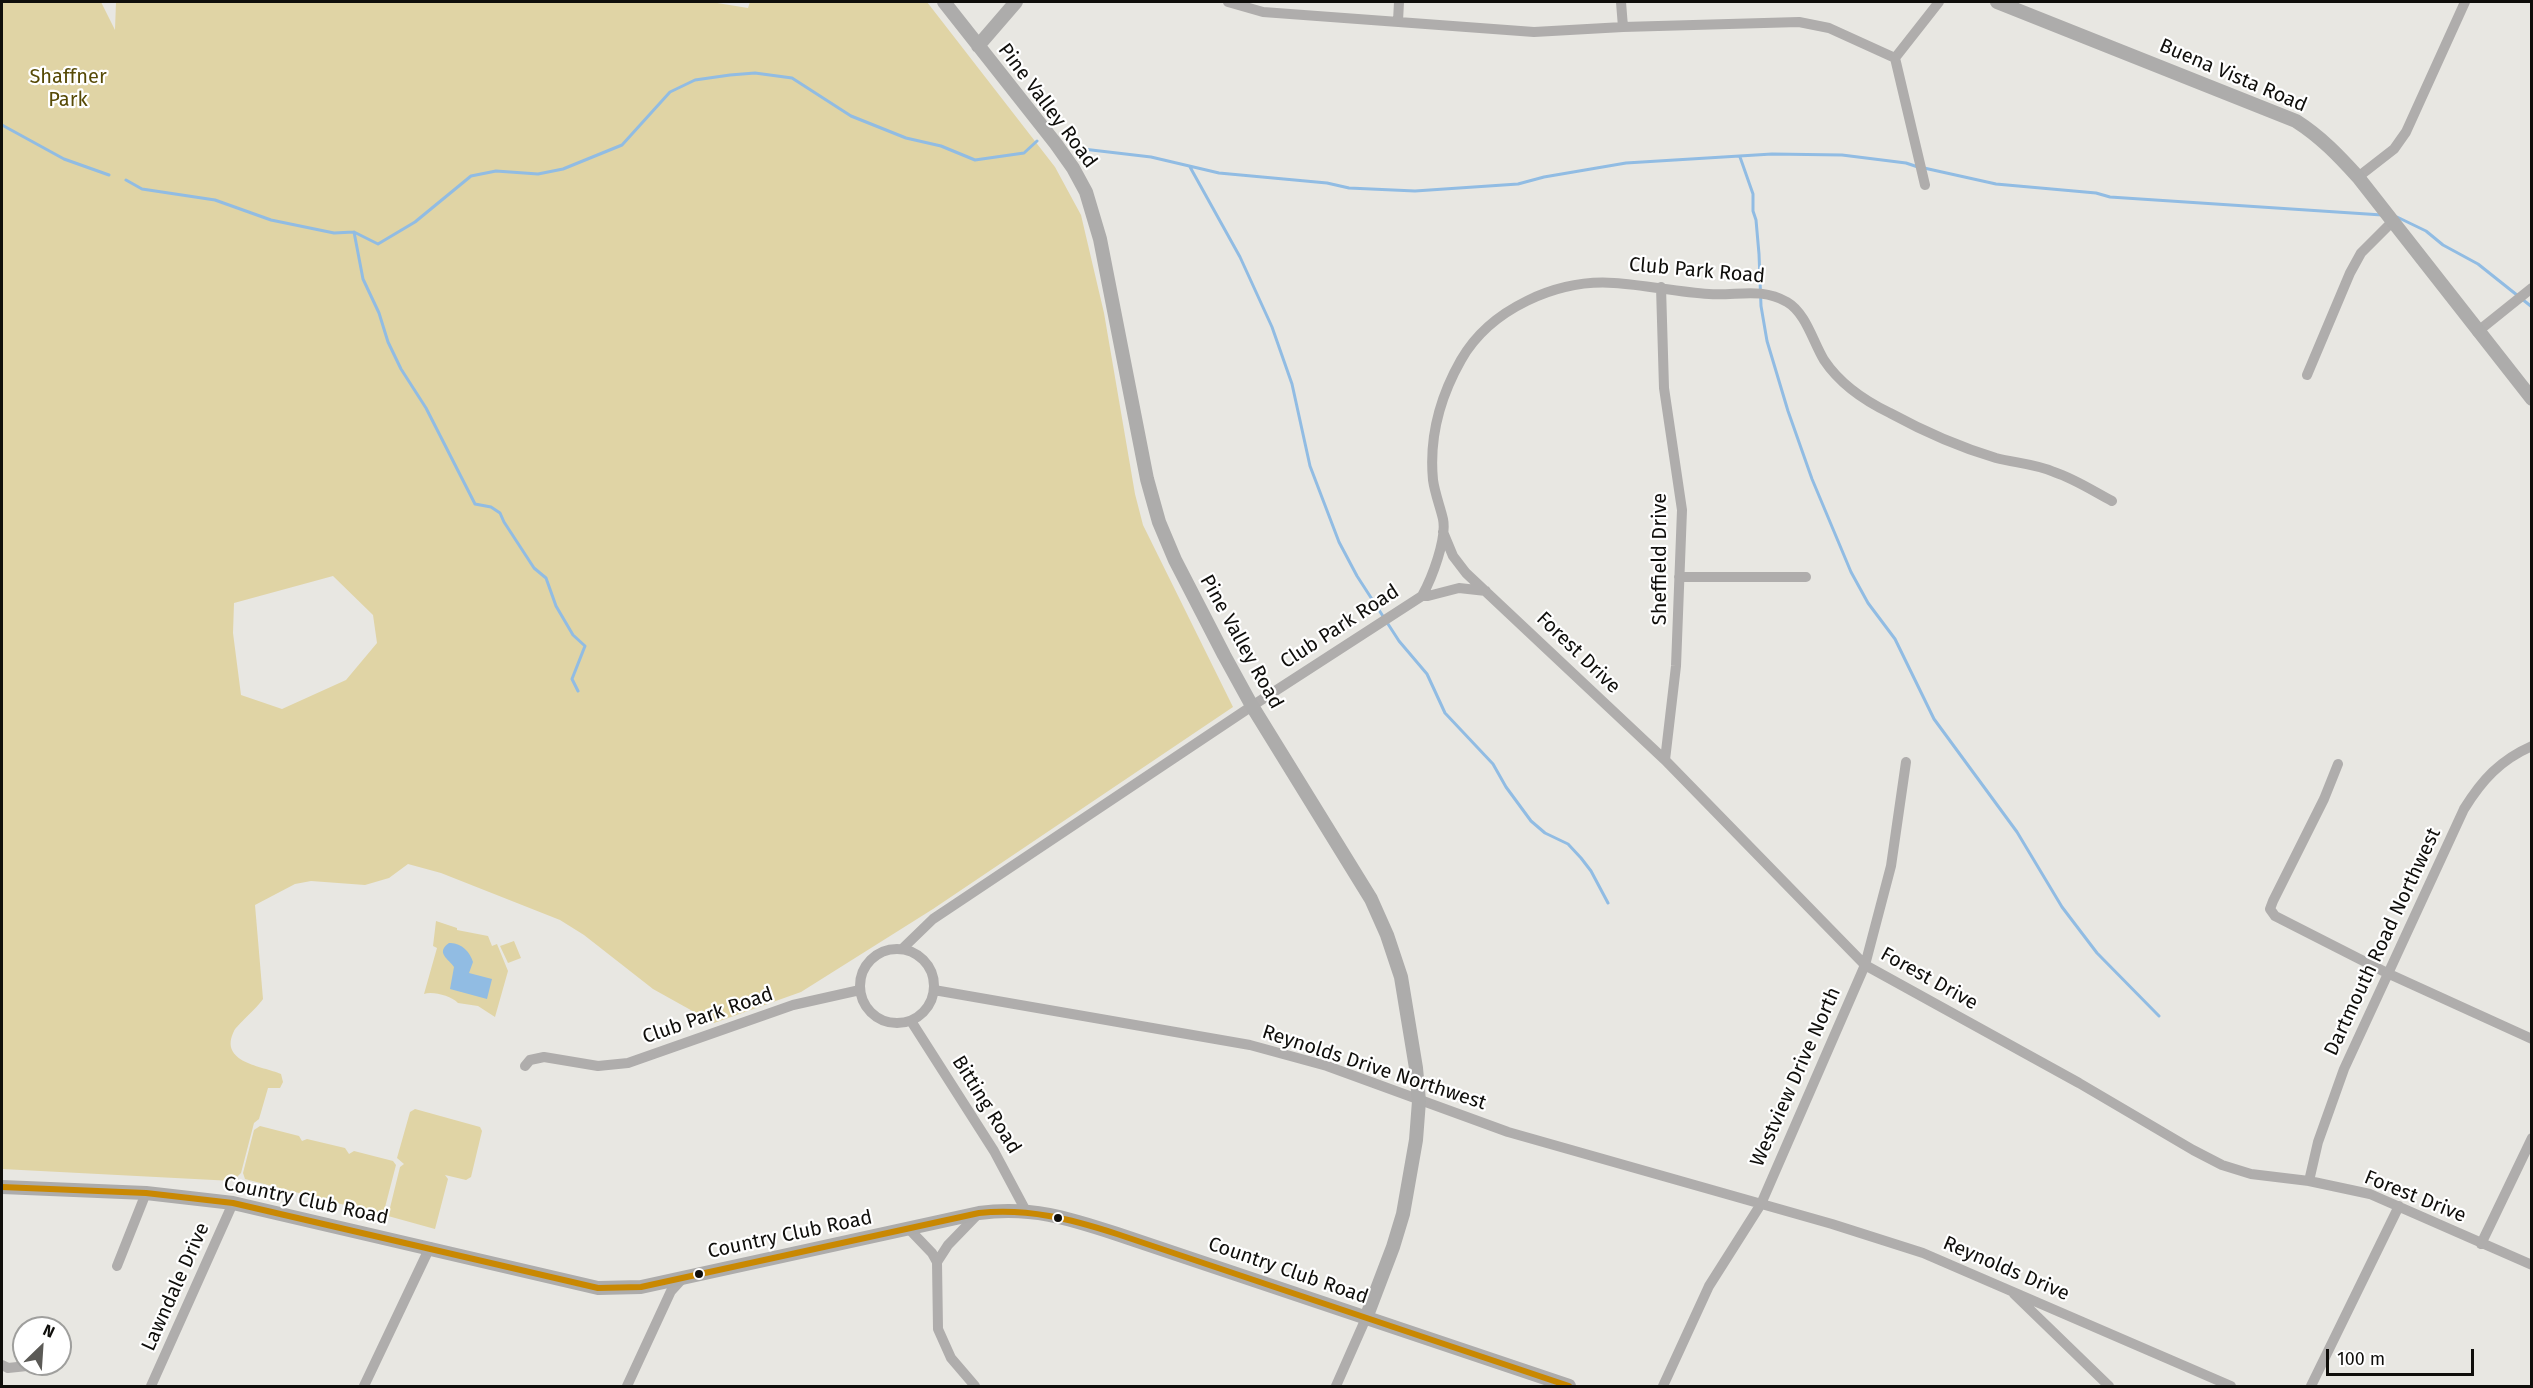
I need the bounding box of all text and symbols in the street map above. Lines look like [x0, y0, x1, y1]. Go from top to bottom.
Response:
street label: Buena Vista Road [2156, 34, 2310, 118]
street label: Pine Valley Road [992, 39, 1102, 173]
park label: Shaffner Park [29, 65, 107, 112]
street label: Club Park Road [1628, 253, 1766, 289]
street label: Sheffield Drive [1648, 493, 1672, 625]
street label: Pine Valley Road [1194, 571, 1288, 713]
street label: Club Park Road [1276, 580, 1404, 674]
street label: Forest Drive [1531, 607, 1625, 699]
street label: Dartmouth Road Northwest [2320, 824, 2446, 1060]
street label: Forest Drive [1876, 942, 1982, 1016]
street label: Club Park Road [640, 982, 776, 1050]
street label: Westview Drive North [1746, 984, 1846, 1170]
street label: Reynolds Drive Northwest [1259, 1020, 1489, 1116]
street label: Bitting Road [946, 1051, 1026, 1159]
street label: Forest Drive [2361, 1166, 2469, 1228]
street label: Country Club Road [221, 1172, 391, 1230]
street label: Country Club Road [705, 1206, 875, 1264]
unlabelled marker [1052, 1212, 1064, 1224]
street label: Lawndale Drive [137, 1219, 215, 1355]
street label: Country Club Road [1205, 1232, 1371, 1310]
street label: Reynolds Drive [1939, 1232, 2073, 1306]
unlabelled marker [693, 1268, 705, 1280]
north arrow [12, 1316, 72, 1376]
text: N [40, 1320, 58, 1342]
scale bar [2329, 1337, 2478, 1375]
text: 100 m [2337, 1348, 2385, 1370]

